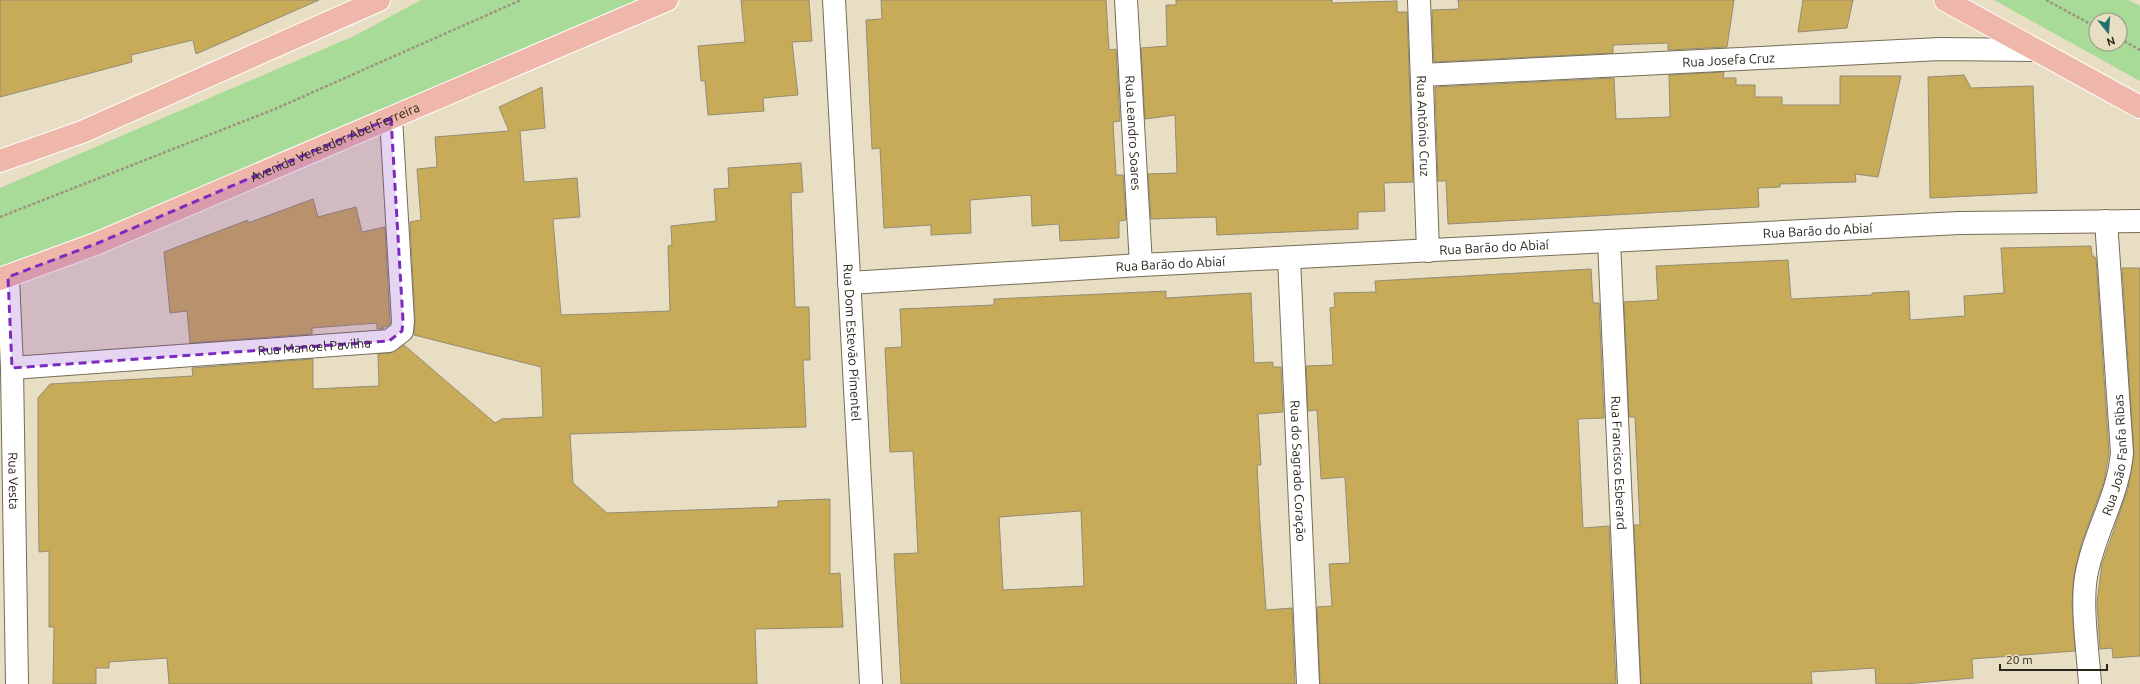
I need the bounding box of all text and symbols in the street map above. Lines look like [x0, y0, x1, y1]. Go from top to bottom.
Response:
north arrow [2088, 12, 2128, 52]
text: N [2105, 35, 2117, 49]
street label: Rua Josefa Cruz [1682, 50, 1775, 69]
street label: Rua Leandro Soares [1123, 75, 1144, 191]
street label: Rua Antônio Cruz [1415, 75, 1432, 177]
street label: Avenida Vereador Abel Ferreira [248, 100, 421, 184]
street label: Rua Barão do Abiaí [1762, 220, 1874, 240]
street label: Rua Barão do Abiaí [1439, 237, 1550, 257]
street label: Rua Barão do Abiaí [1115, 254, 1226, 274]
street label: Rua Dom Estevão Pímentel [841, 263, 864, 422]
street label: Rua Manoel Pavilha [257, 335, 371, 357]
street label: Rua João Fanfa Ribas [2099, 394, 2129, 517]
street label: Rua Francisco Esberard [1609, 395, 1629, 530]
street label: Rua do Sagrado Coração [1288, 400, 1309, 542]
street label: Rua Vesta [6, 452, 21, 510]
scale bar [2000, 646, 2107, 672]
text: 20 m [2006, 653, 2033, 666]

